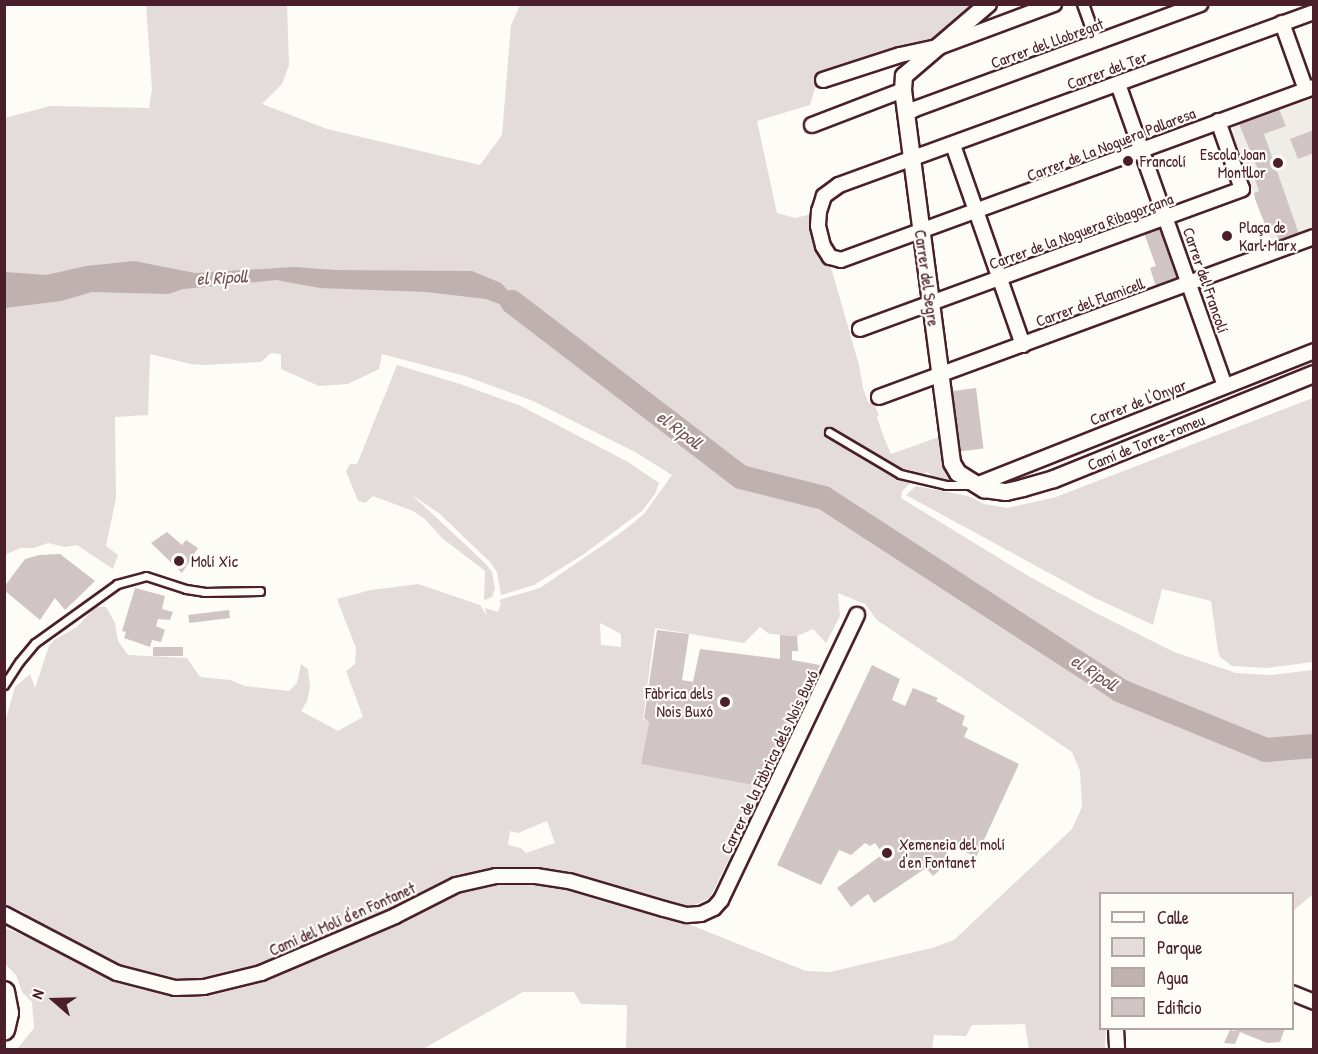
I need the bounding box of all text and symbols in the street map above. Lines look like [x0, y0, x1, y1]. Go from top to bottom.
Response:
street label: Carrer del Llobregat [988, 14, 1106, 72]
street label: Carrer del Ter [1064, 47, 1150, 93]
street label: Carrer de La Noguera Pallaresa [1024, 103, 1198, 185]
place label: Escola Joan Montllor [1200, 144, 1266, 182]
place label: Francolí [1140, 151, 1186, 171]
marker: Francolí [1121, 154, 1135, 168]
marker: Escola Joan Montllor [1271, 156, 1285, 170]
street label: Carrer de la Noguera Ribagorçana [986, 189, 1176, 273]
place label: Plaça de Karl Marx [1239, 217, 1297, 255]
street label: Carrer del Francolí [1179, 225, 1233, 335]
street label: Carrer del Segre [911, 228, 943, 328]
marker: Plaça de Karl Marx [1220, 229, 1234, 243]
water label: el Ripoll [196, 266, 248, 290]
street label: Carrer del Flamicell [1033, 273, 1147, 331]
street label: Carrer de l'Onyar [1087, 375, 1189, 429]
water label: el Ripoll [652, 406, 706, 454]
street label: Camí de Torre-romeu [1085, 410, 1207, 474]
place label: Molí Xic [191, 551, 238, 571]
marker: Molí Xic [172, 554, 186, 568]
water label: el Ripoll [1067, 650, 1121, 696]
street label: Carrer de la Fàbrica dels Nois Buxó [716, 667, 822, 857]
place label: Fàbrica dels Nois Buxó [645, 683, 713, 721]
marker: Fàbrica dels Nois Buxó [718, 695, 732, 709]
place label: Xemeneia del molí d'en Fontanet [899, 834, 1005, 872]
marker: Xemeneia del molí d'en Fontanet [880, 846, 894, 860]
street label: Camí del Molí d'en Fontanet [266, 878, 418, 960]
legend [1099, 892, 1294, 1030]
text: Calle [1157, 905, 1189, 930]
text: Parque [1157, 935, 1202, 960]
text: Agua [1157, 965, 1188, 990]
north arrow [24, 970, 84, 1030]
text: N [25, 986, 49, 1002]
text: Edificio [1157, 995, 1201, 1020]

